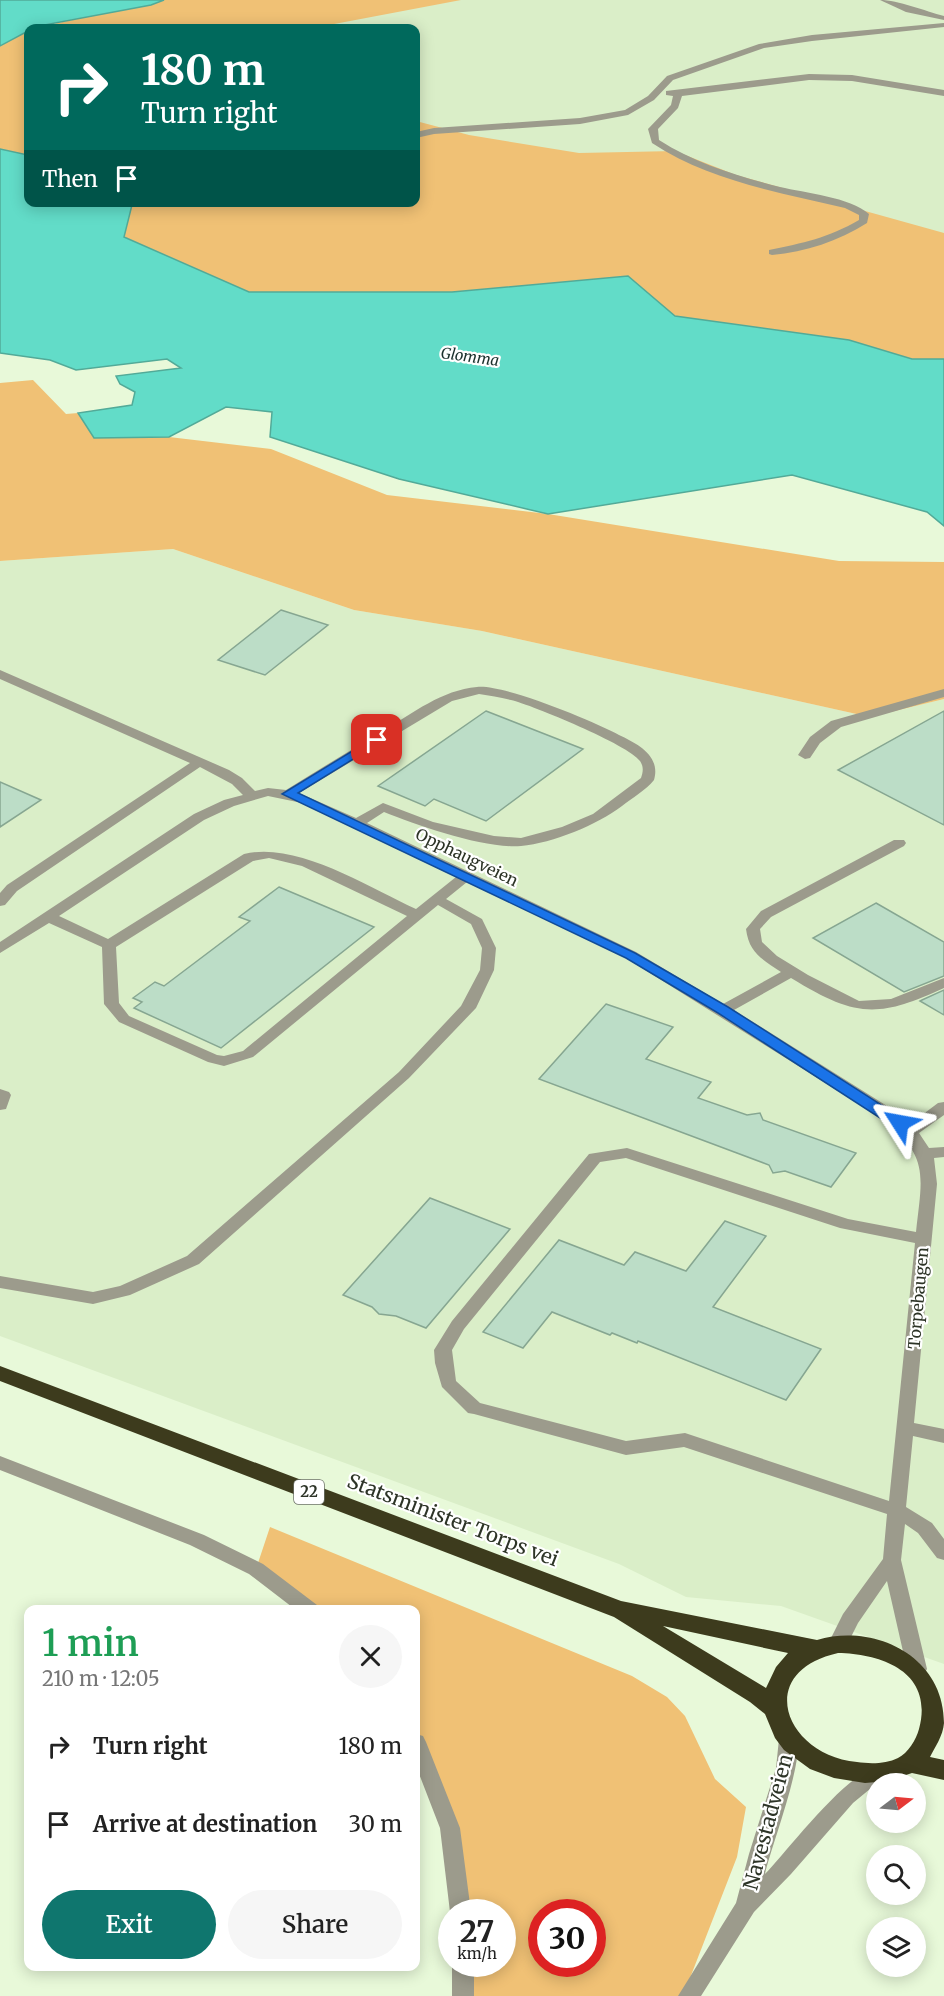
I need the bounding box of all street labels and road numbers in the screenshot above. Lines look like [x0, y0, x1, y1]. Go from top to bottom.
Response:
street label: Opphaugveien [413, 824, 522, 891]
street label: Torpebaugen [904, 1246, 932, 1350]
street label: Statsminister Torps vei [344, 1468, 562, 1571]
road number: 22 [294, 1480, 324, 1504]
street label: Navestadveien [737, 1751, 798, 1893]

